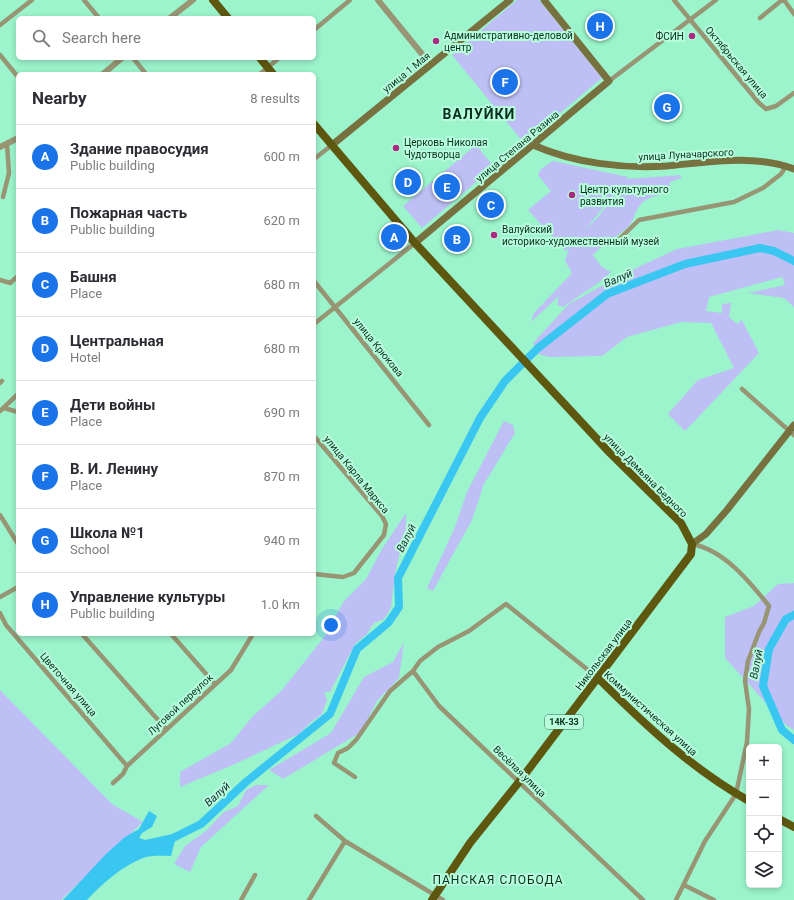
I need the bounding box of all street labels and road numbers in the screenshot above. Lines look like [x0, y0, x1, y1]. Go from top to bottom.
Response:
street label: Октябрьская улица [703, 24, 770, 101]
street label: улица 1 Мая [380, 50, 432, 95]
street label: улица Степана Разина [474, 108, 561, 184]
street label: улица Луначарского [638, 146, 734, 162]
street label: улица Крюкова [352, 316, 406, 379]
street label: улица Демьяна Бедного [602, 431, 690, 520]
street label: улица Карла Маркса [322, 433, 391, 515]
street label: Никольская улица [573, 616, 634, 692]
street label: Цветочная улица [38, 650, 99, 718]
street label: Коммунистическая улица [602, 669, 699, 758]
street label: Луговой переулок [146, 671, 215, 737]
road number: 14К-33 [545, 715, 583, 729]
street label: Весёлая улица [491, 744, 548, 799]

